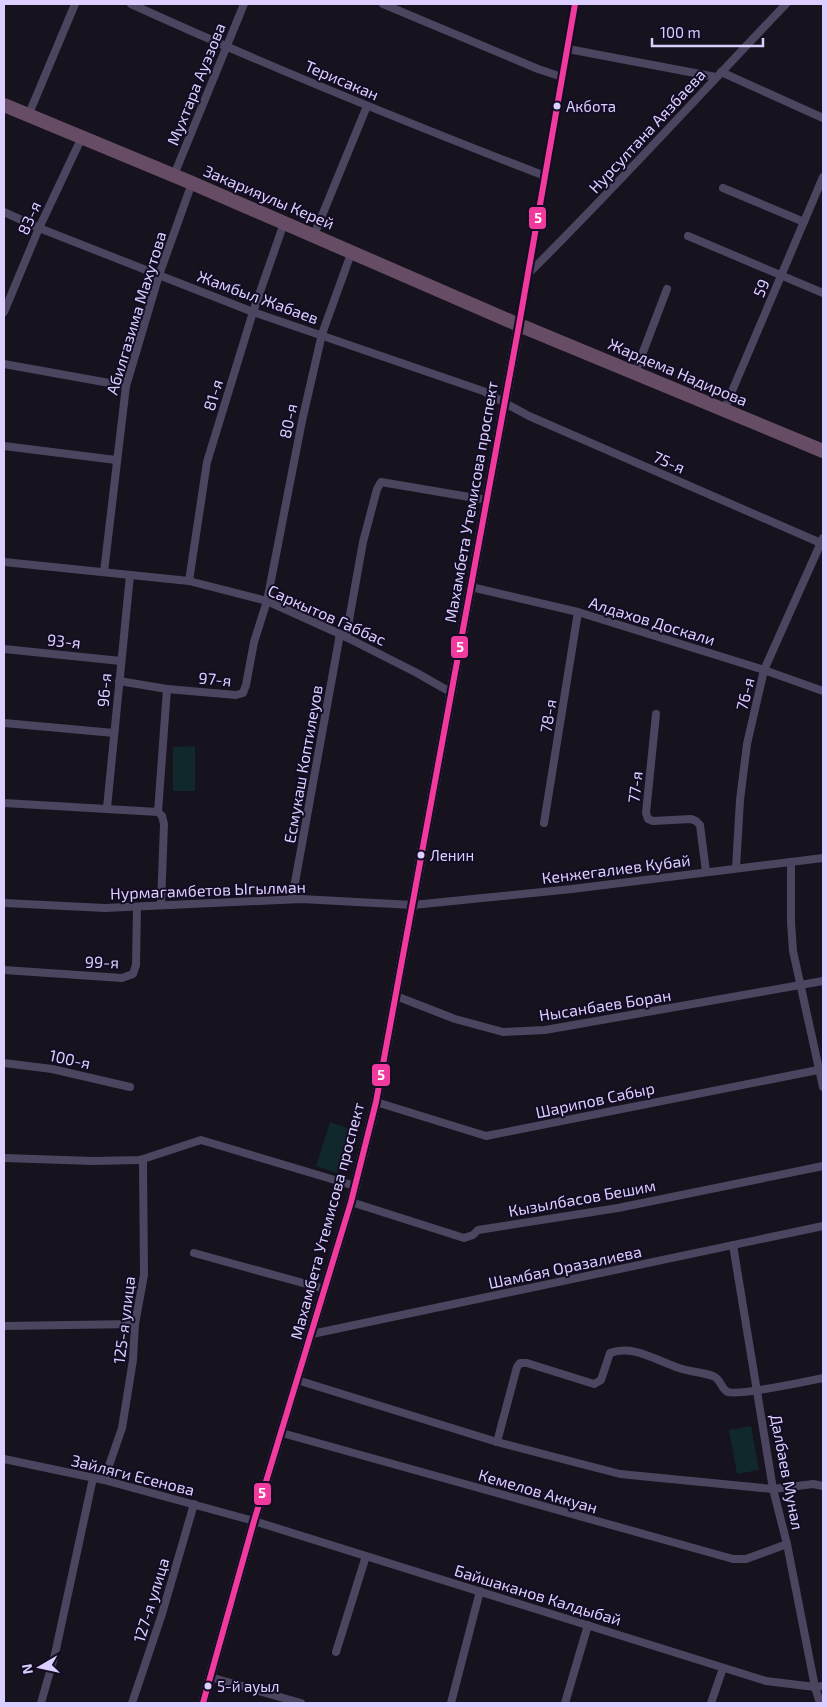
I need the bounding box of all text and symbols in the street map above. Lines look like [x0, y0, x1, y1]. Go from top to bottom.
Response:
scale bar [652, 15, 763, 47]
street label: Мухтара Ауэзова [162, 20, 230, 148]
text: 100 m [660, 23, 701, 41]
street label: Терисакан [302, 55, 382, 104]
street label: Нурсултана Аязбаева [584, 65, 710, 197]
place label: Акбота [566, 97, 616, 115]
marker: Акбота [552, 101, 562, 111]
street label: Закарияулы Керей [201, 160, 337, 234]
street label: 83-я [13, 198, 44, 237]
line badge: 5 [528, 206, 547, 230]
text: 5 [534, 209, 542, 226]
street label: Абилгазима Махутова [102, 229, 170, 397]
street label: Жамбыл Жабаев [195, 266, 321, 327]
street label: 59 [748, 276, 773, 300]
street label: Жардема Надирова [606, 334, 751, 409]
street label: 81-я [199, 377, 226, 413]
street label: Махамбета Утемисова проспект [440, 380, 501, 624]
street label: 80-я [275, 402, 300, 440]
street label: 75-я [650, 446, 688, 477]
street label: Саркытов Габбас [265, 580, 389, 649]
street label: Алдахов Доскали [587, 592, 718, 649]
street label: 93-я [46, 629, 82, 652]
line badge: 5 [450, 635, 469, 659]
text: 5 [456, 638, 464, 655]
street label: 97-я [198, 668, 232, 689]
street label: 96-я [93, 672, 114, 708]
street label: 76-я [732, 676, 758, 712]
street label: Есмукаш Коптилеуов [279, 683, 327, 845]
street label: 78-я [535, 698, 560, 734]
street label: 77-я [623, 770, 646, 804]
place label: Ленин [430, 846, 474, 864]
marker: Ленин [416, 850, 426, 860]
street label: Кенжегалиев Кубай [541, 850, 691, 888]
street label: Нурмагамбетов Ыгылман [110, 877, 306, 903]
street label: 99-я [85, 952, 119, 971]
street label: Нысанбаев Боран [537, 985, 672, 1024]
street label: 100-я [48, 1045, 92, 1072]
line badge: 5 [371, 1063, 391, 1087]
text: 5 [377, 1066, 385, 1083]
street label: Шарипов Сабыр [534, 1078, 656, 1121]
street label: Махамбета Утемисова проспект [286, 1100, 367, 1341]
street label: Кызылбасов Бешим [507, 1175, 657, 1220]
street label: Шамбая Оразалиева [486, 1241, 643, 1292]
street label: 125-я улица [109, 1275, 139, 1365]
street label: Далбаев Мунал [766, 1412, 808, 1532]
street label: Зайляги Есенова [69, 1450, 197, 1499]
street label: Кемелов Аккуан [476, 1464, 600, 1518]
line badge: 5 [253, 1482, 272, 1506]
text: 5 [258, 1484, 266, 1501]
street label: 127-я улица [129, 1555, 173, 1645]
street label: Байшаканов Калдыбай [452, 1560, 624, 1629]
north arrow [15, 1642, 65, 1692]
text: N [17, 1663, 36, 1675]
place label: 5-й ауыл [217, 1677, 279, 1696]
marker: 5-й ауыл [203, 1681, 213, 1691]

